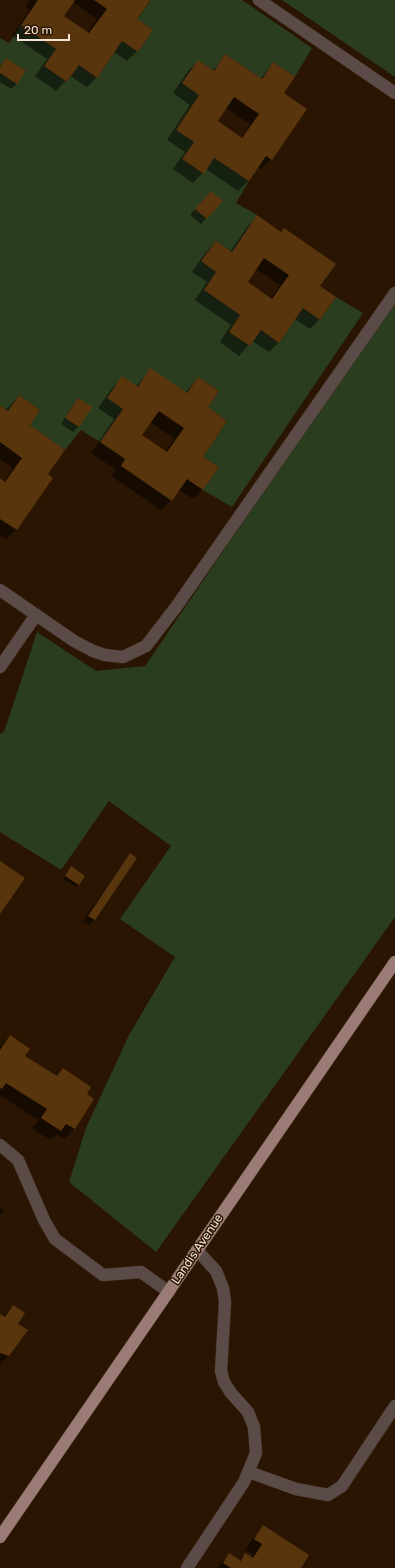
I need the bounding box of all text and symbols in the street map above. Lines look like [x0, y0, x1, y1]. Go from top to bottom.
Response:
scale bar [18, 16, 69, 42]
text: 20 m [24, 23, 52, 37]
street label: Landis Avenue [168, 1211, 226, 1287]

